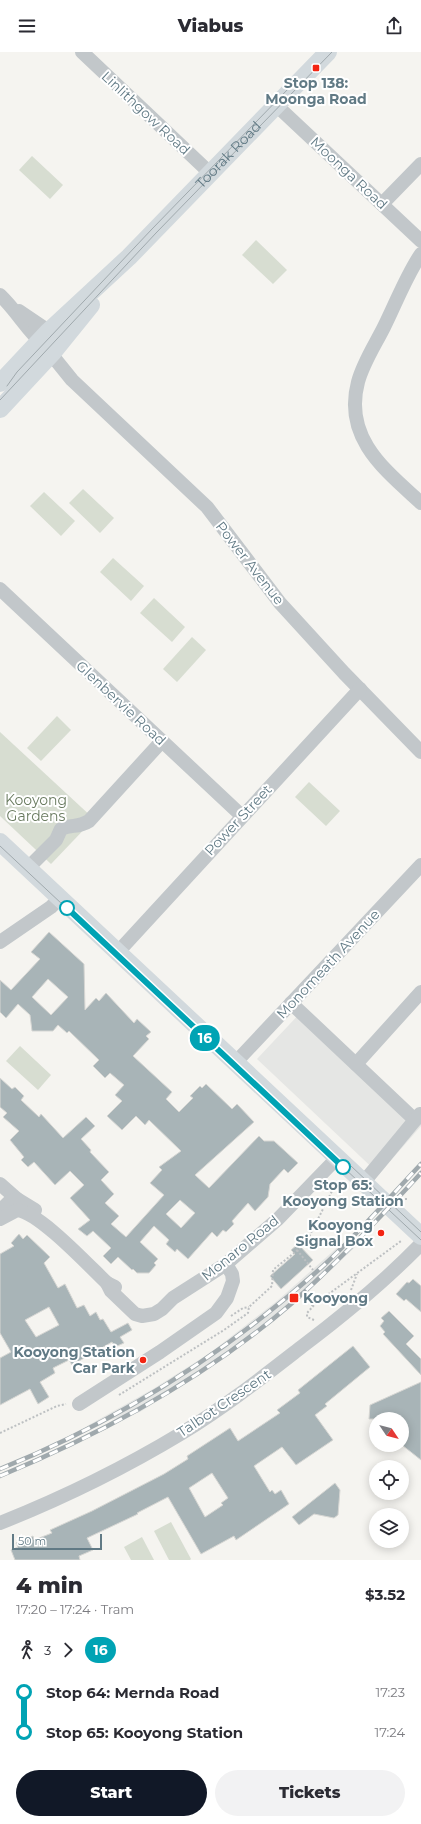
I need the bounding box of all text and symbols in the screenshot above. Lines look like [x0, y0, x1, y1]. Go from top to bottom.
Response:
icon: menu [16, 15, 38, 37]
text: Viabus [178, 15, 243, 37]
icon: share [383, 15, 405, 37]
marker: Stop 138: Moonga Road [311, 63, 321, 73]
street label: Linlithgow Road [98, 67, 194, 159]
place label: Stop 138: Moonga Road [265, 74, 367, 108]
street label: Toorak Road [192, 117, 265, 192]
street label: Moonga Road [307, 133, 391, 213]
street label: Power Avenue [212, 518, 288, 608]
street label: Glenbervie Road [72, 657, 170, 749]
street label: Power Street [201, 781, 276, 859]
park label: Kooyong Gardens [5, 791, 67, 825]
unlabelled marker [59, 900, 75, 916]
street label: Monomeath Avenue [273, 905, 383, 1023]
line badge: 16 [187, 1025, 223, 1051]
text: 16 [198, 1029, 212, 1047]
marker: Stop 65: Kooyong Station [335, 1159, 351, 1175]
place label: Stop 65: Kooyong Station [282, 1176, 404, 1210]
street label: Monaro Road [198, 1211, 282, 1285]
place label: Kooyong Signal Box [296, 1216, 374, 1250]
marker: Kooyong Signal Box [376, 1228, 386, 1238]
place label: Kooyong [303, 1289, 368, 1307]
marker: Kooyong [288, 1292, 300, 1304]
place label: Kooyong Station Car Park [13, 1343, 136, 1377]
marker: Kooyong Station Car Park [138, 1355, 148, 1365]
street label: Talbot Crescent [174, 1365, 275, 1441]
north arrow [369, 1412, 409, 1452]
map controls [369, 1412, 409, 1548]
button: locate [369, 1460, 409, 1500]
button: layers [369, 1508, 409, 1548]
scale bar [12, 1532, 102, 1551]
text: 50 m [18, 1534, 46, 1548]
text: 4 min [16, 1572, 83, 1599]
text: $3.52 [365, 1585, 405, 1604]
text: 17:20 – 17:24 · Tram [16, 1601, 134, 1617]
icon: walk [16, 1639, 38, 1661]
icon: forward [57, 1639, 79, 1661]
text: 16 [93, 1641, 108, 1659]
text: 3 [44, 1642, 51, 1658]
text: Stop 64: Mernda Road [46, 1683, 219, 1702]
text: 17:23 [375, 1684, 405, 1700]
text: Stop 65: Kooyong Station [46, 1723, 243, 1742]
text: 17:24 [374, 1724, 405, 1740]
button: Start [16, 1770, 207, 1816]
button: Tickets [215, 1770, 405, 1816]

